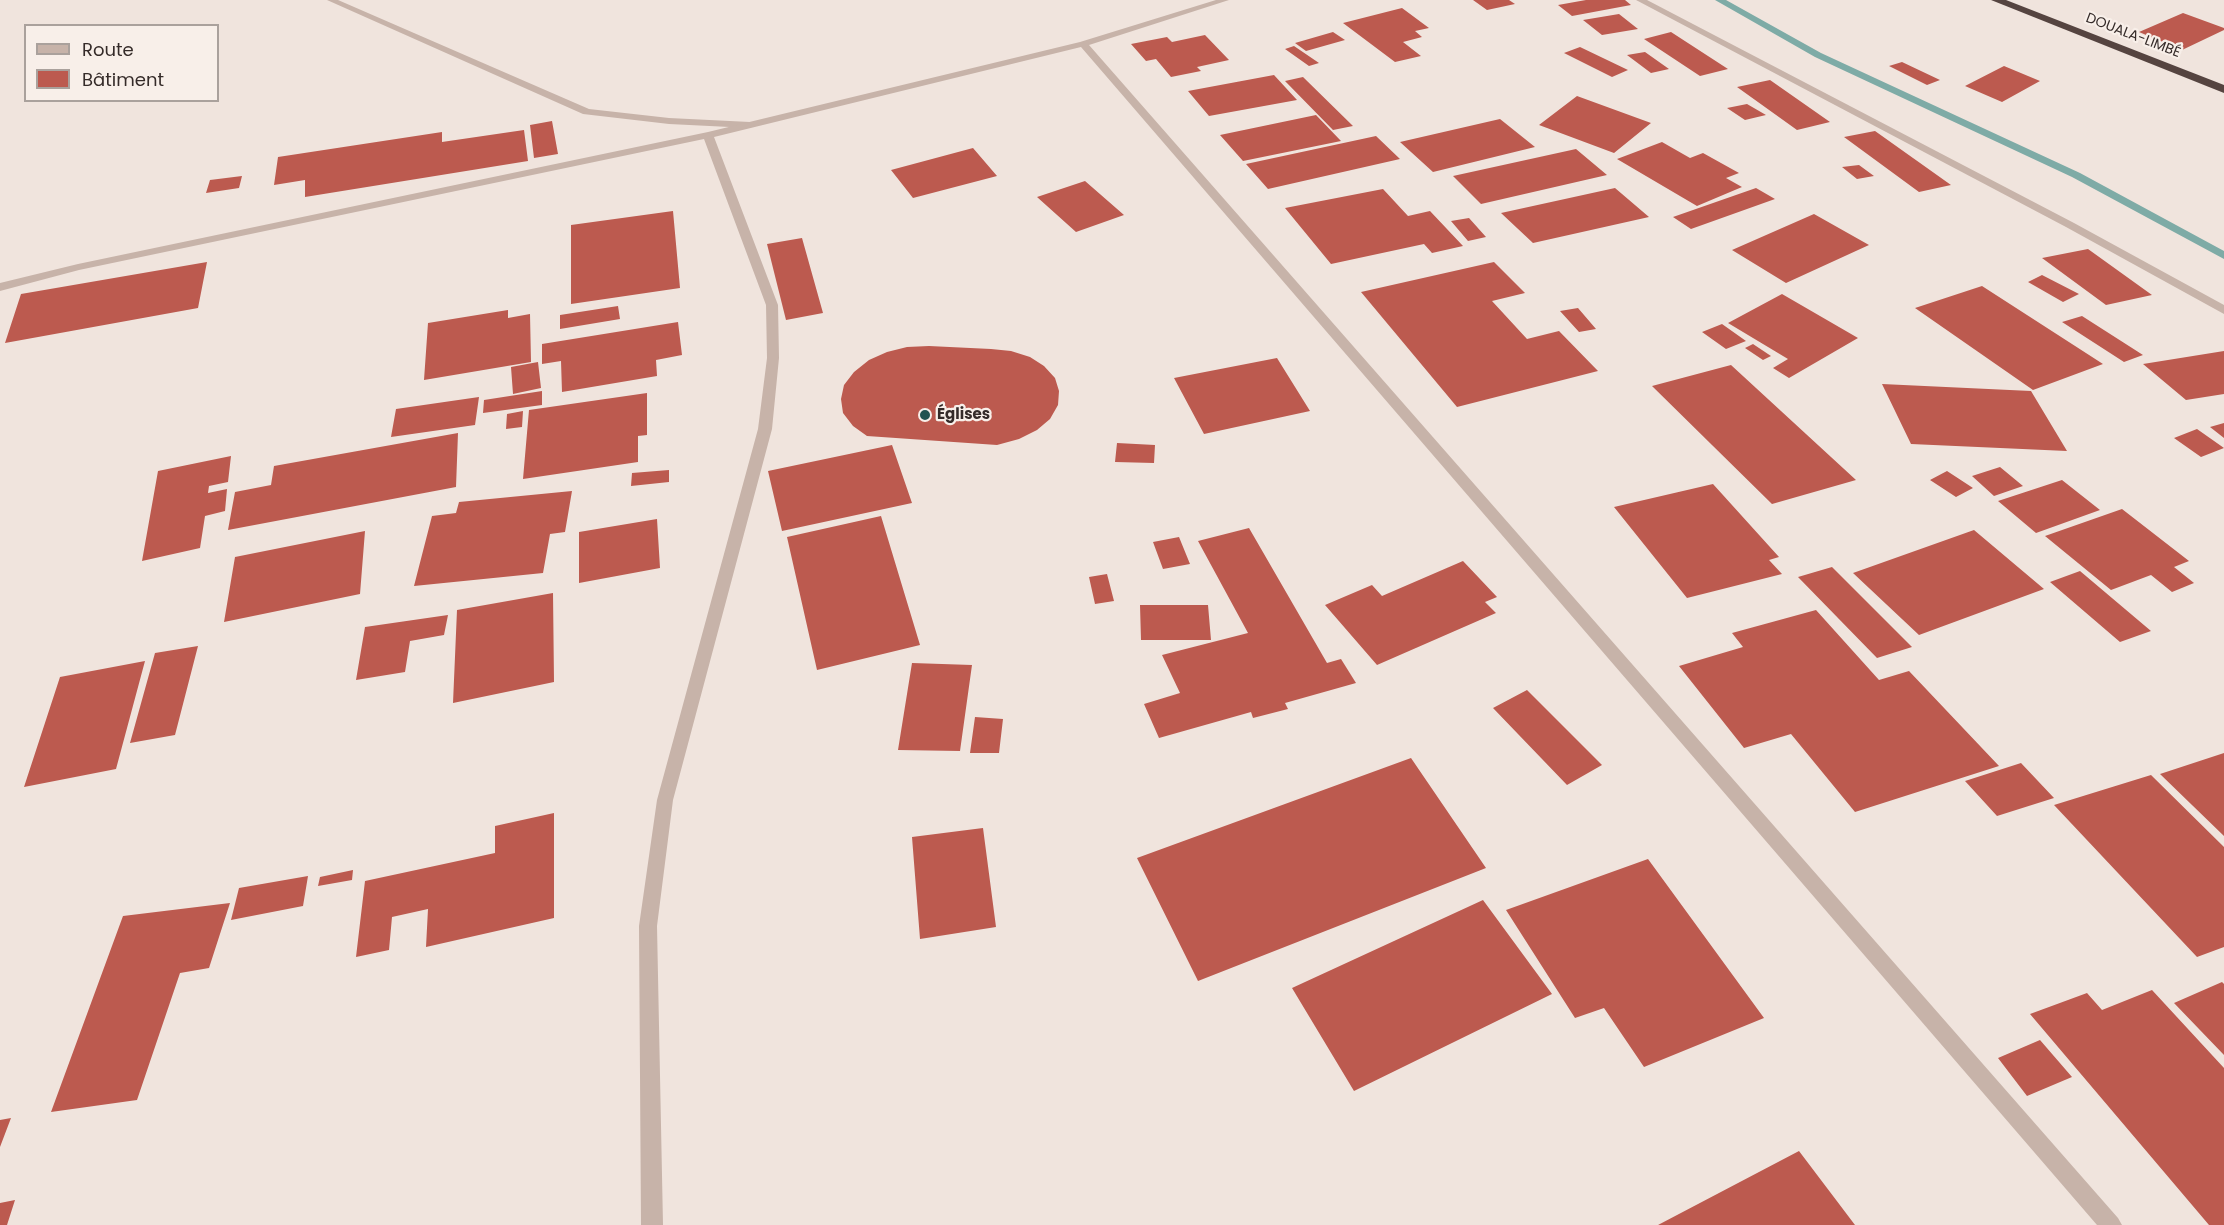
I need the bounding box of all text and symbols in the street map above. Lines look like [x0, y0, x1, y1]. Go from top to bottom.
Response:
street label: DOUALA-LIMBÉ [2083, 10, 2183, 62]
legend [24, 24, 219, 102]
text: Route [82, 37, 134, 62]
text: Bâtiment [82, 67, 164, 92]
place label: Églises [937, 406, 990, 424]
marker: Églises [918, 408, 932, 422]

